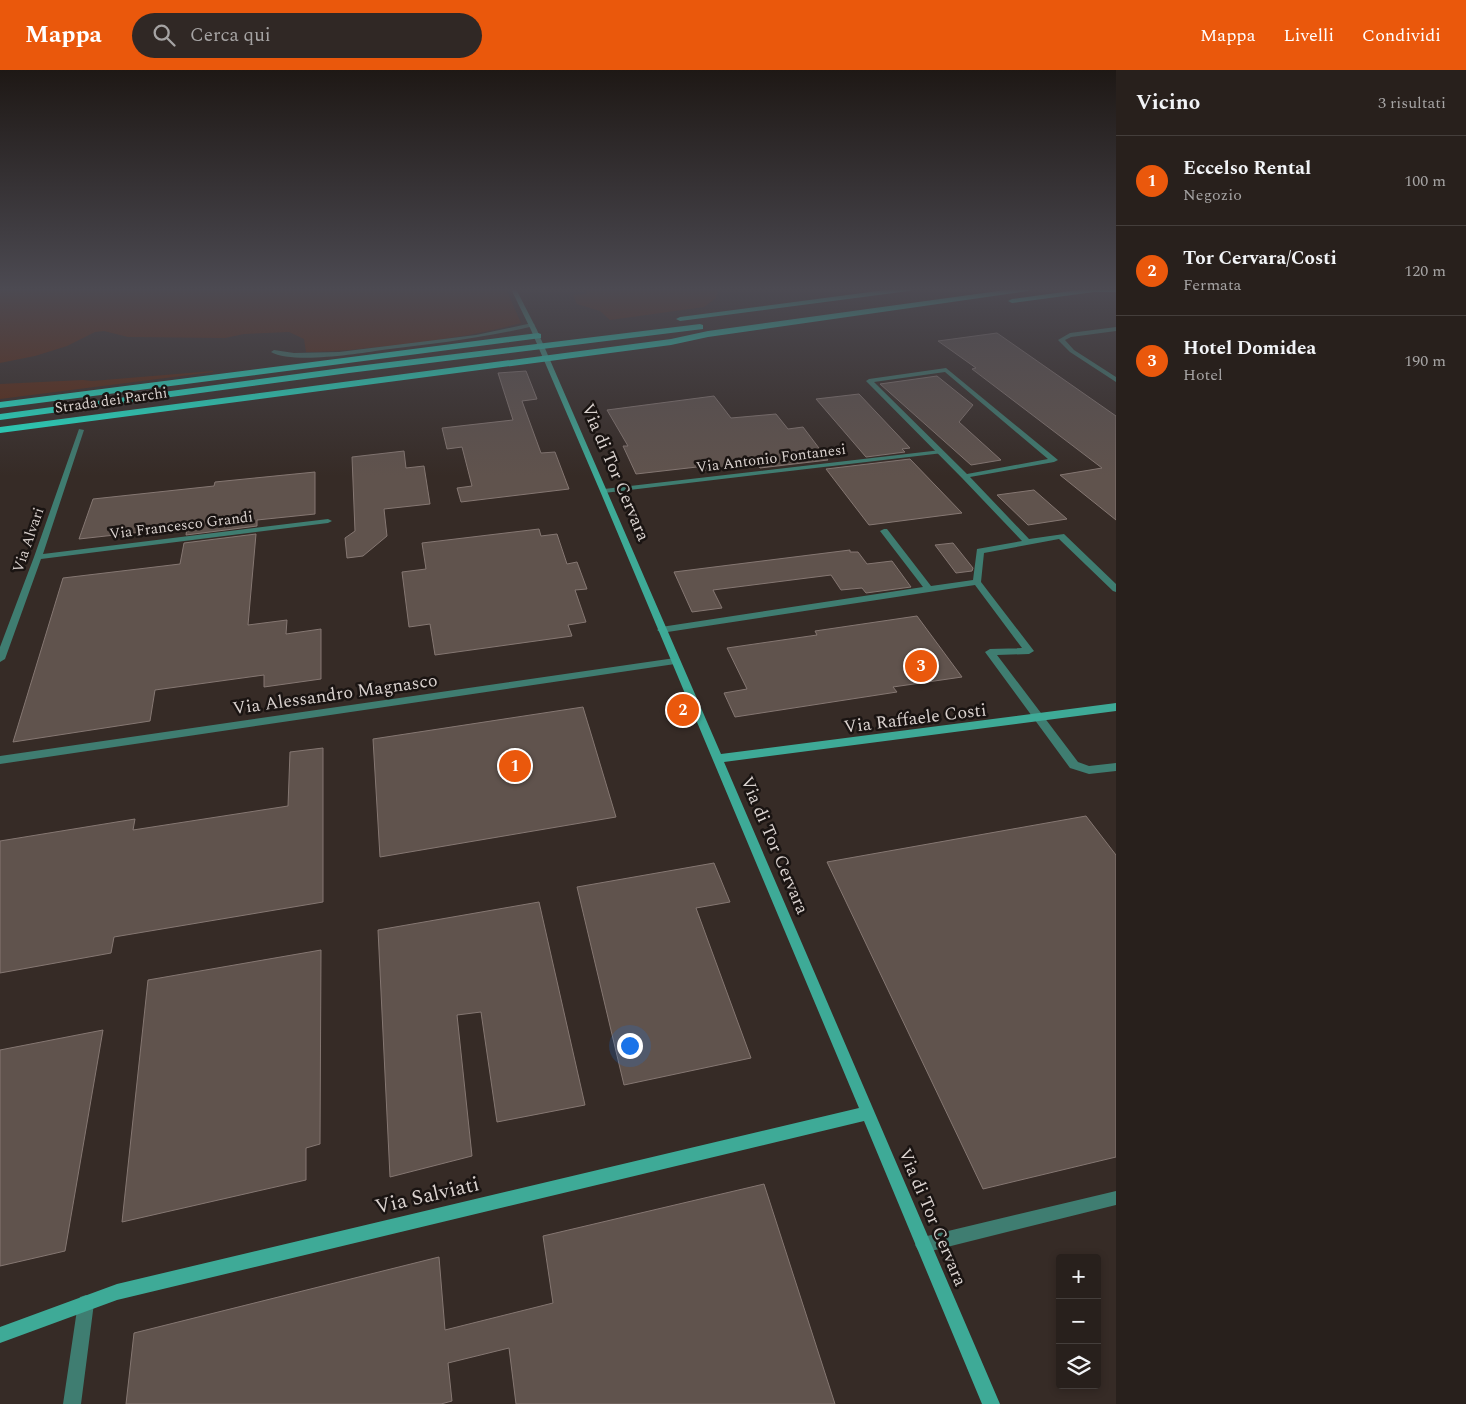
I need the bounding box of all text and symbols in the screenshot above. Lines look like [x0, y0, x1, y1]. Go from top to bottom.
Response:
search box [132, 13, 482, 58]
text: Mappa [25, 17, 102, 53]
icon: search [150, 21, 178, 49]
text: Cerca qui [190, 21, 271, 50]
text: Mappa [1200, 22, 1255, 49]
text: Livelli [1283, 22, 1334, 49]
text: Condividi [1362, 22, 1441, 49]
text: Vicino [1136, 87, 1200, 119]
text: 3 risultati [1378, 91, 1446, 115]
text: Eccelso Rental [1183, 154, 1311, 183]
text: 1 [1148, 169, 1156, 193]
text: 100 m [1404, 169, 1446, 193]
text: Negozio [1183, 183, 1242, 207]
text: Tor Cervara/Costi [1183, 244, 1337, 273]
text: 2 [1148, 259, 1156, 283]
text: 120 m [1404, 259, 1446, 283]
text: Fermata [1183, 273, 1241, 297]
text: Hotel Domidea [1183, 334, 1316, 363]
text: 3 [1148, 349, 1156, 373]
text: 190 m [1404, 349, 1446, 373]
text: Hotel [1183, 363, 1223, 387]
street label: Strada dei Parchi [53, 381, 169, 420]
street label: Via di Tor Cervara [574, 399, 657, 546]
street label: Via Antonio Fontanesi [695, 438, 847, 479]
street label: Via Alvari [7, 504, 50, 576]
street label: Via Francesco Grandi [108, 505, 254, 546]
pin: 3 [905, 647, 937, 685]
street label: Via Alessandro Magnasco [231, 667, 439, 722]
pin: 2 [667, 691, 699, 729]
street label: Via Raffaele Costi [842, 696, 988, 741]
pin: 1 [499, 747, 531, 785]
street label: Via di Tor Cervara [733, 772, 816, 919]
your location [617, 1033, 643, 1059]
street label: Via di Tor Cervara [891, 1144, 974, 1291]
street label: Via Salviati [372, 1168, 483, 1224]
map controls [1056, 1254, 1101, 1389]
button: + [1056, 1254, 1101, 1299]
button: − [1056, 1299, 1101, 1344]
button: layers [1056, 1344, 1101, 1389]

